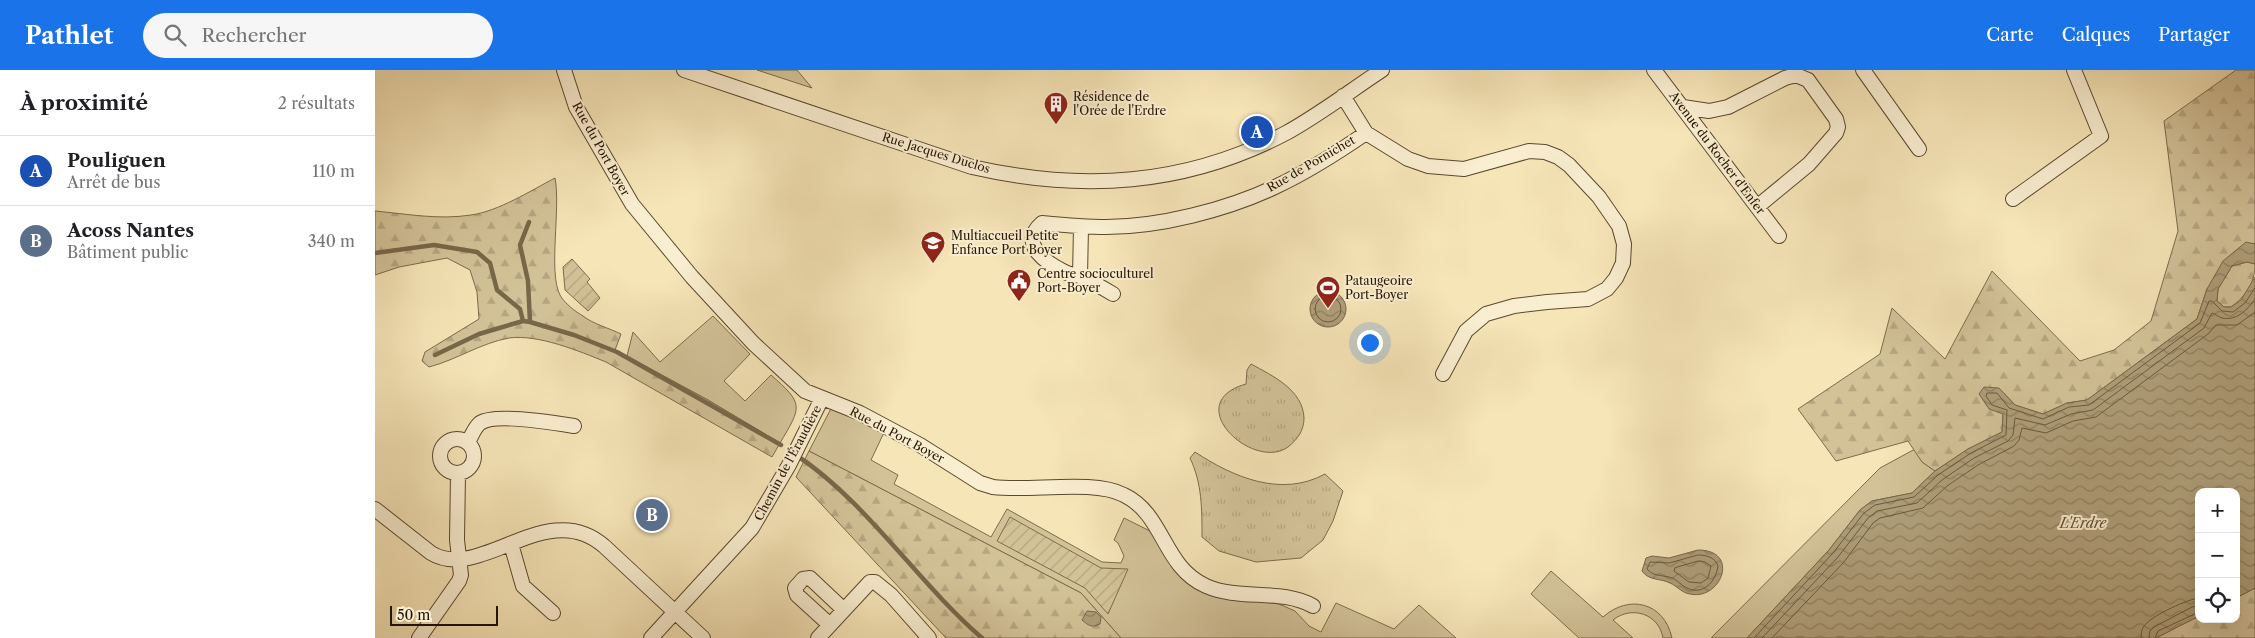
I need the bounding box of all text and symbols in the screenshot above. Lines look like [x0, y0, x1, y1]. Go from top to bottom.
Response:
search box [143, 13, 493, 58]
text: Pathlet [25, 21, 113, 50]
icon: search [161, 21, 189, 49]
text: Rechercher [201, 24, 307, 47]
text: Carte [1986, 24, 2034, 46]
text: Calques [2062, 24, 2130, 46]
text: Partager [2158, 24, 2230, 46]
street label: Avenue du Rocher d'Enfer [1666, 88, 1769, 217]
place label: Résidence de l'Orée de l'Erdre [1073, 89, 1166, 118]
text: À proximité [20, 90, 148, 115]
building icon: Résidence de l'Orée de l'Erdre [1043, 91, 1069, 125]
text: 2 résultats [278, 93, 355, 113]
street label: Rue du Port Boyer [569, 99, 633, 198]
pin: A [1241, 113, 1273, 151]
street label: Rue Jacques Duclos [880, 129, 992, 176]
street label: Rue de Pornichet [1264, 132, 1358, 195]
text: Pouliguen [67, 149, 166, 172]
text: A [30, 161, 42, 181]
text: 110 m [312, 161, 355, 181]
text: Arrêt de bus [67, 172, 160, 192]
text: Acoss Nantes [67, 219, 194, 242]
place label: Multiaccueil Petite Enfance Port Boyer [951, 228, 1062, 257]
school or university icon: Multiaccueil Petite Enfance Port Boyer [920, 230, 946, 264]
text: B [30, 231, 42, 251]
text: 340 m [308, 231, 355, 251]
text: Bâtiment public [67, 242, 188, 262]
place label: Centre socioculturel Port-Boyer [1037, 266, 1154, 295]
public building icon: Centre socioculturel Port-Boyer [1006, 268, 1032, 302]
place label: Pataugeoire Port-Boyer [1345, 273, 1413, 302]
sports icon: Pataugeoire Port-Boyer [1315, 275, 1341, 309]
your location [1357, 330, 1383, 356]
street label: Chemin de l'Éraudière [750, 402, 825, 523]
street label: Rue du Port Boyer [847, 403, 947, 466]
map controls [2195, 488, 2240, 623]
button: + [2195, 488, 2240, 533]
pin: B [636, 496, 668, 534]
water label: L'Erdre [2059, 514, 2108, 532]
button: − [2195, 533, 2240, 578]
button: locate [2195, 578, 2240, 623]
scale bar [390, 603, 497, 626]
text: 50 m [397, 606, 430, 624]

